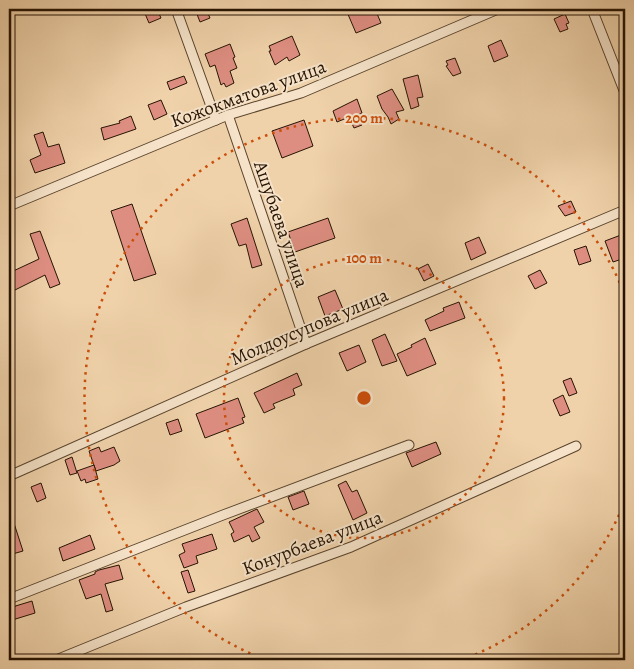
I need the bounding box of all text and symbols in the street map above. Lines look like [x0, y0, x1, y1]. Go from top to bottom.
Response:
street label: Кожокматова улица [167, 54, 330, 134]
text: 200 m [345, 108, 383, 128]
street label: Ашубаева улица [247, 157, 315, 291]
text: 100 m [346, 248, 382, 268]
street label: Молдоусупова улица [227, 282, 392, 372]
centre of rings [355, 389, 373, 407]
street label: Конурбаева улица [238, 504, 386, 582]

